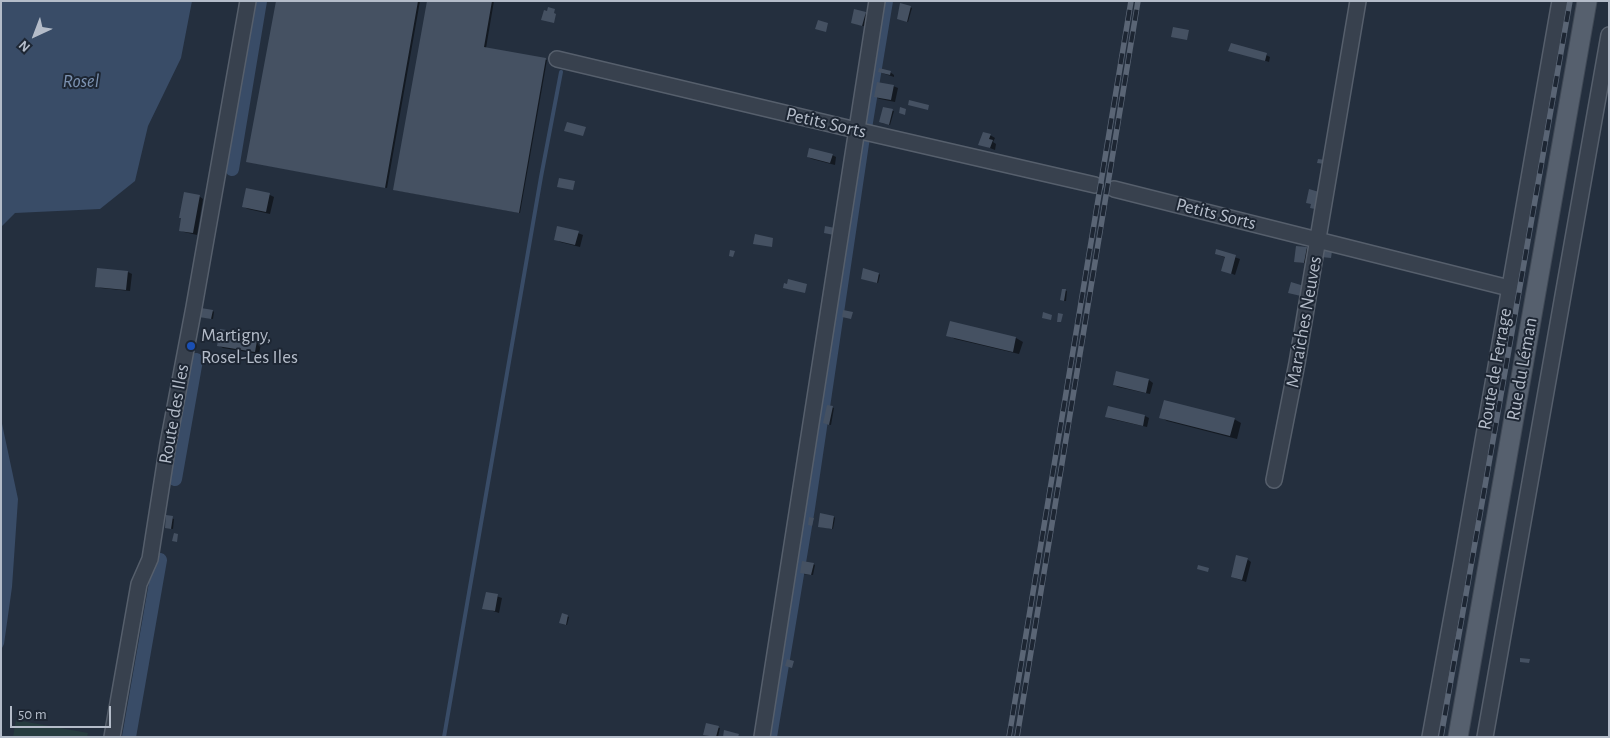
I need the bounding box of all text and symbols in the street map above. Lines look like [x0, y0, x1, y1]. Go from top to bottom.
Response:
north arrow [10, 10, 60, 60]
text: N [16, 38, 33, 54]
water label: Rosel [63, 69, 99, 93]
street label: Petits Sorts [784, 103, 868, 143]
street label: Petits Sorts [1174, 193, 1258, 235]
street label: Maraîches Neuves [1281, 254, 1327, 390]
street label: Route de Ferrage [1473, 306, 1517, 432]
street label: Rue du Léman [1502, 316, 1542, 422]
place label: Martigny, Rosel-Les Iles [201, 324, 298, 368]
marker: Martigny, Rosel-Les Iles [185, 340, 197, 352]
street label: Route des Iles [154, 362, 194, 466]
scale bar [12, 696, 114, 728]
text: 50 m [18, 707, 47, 722]

